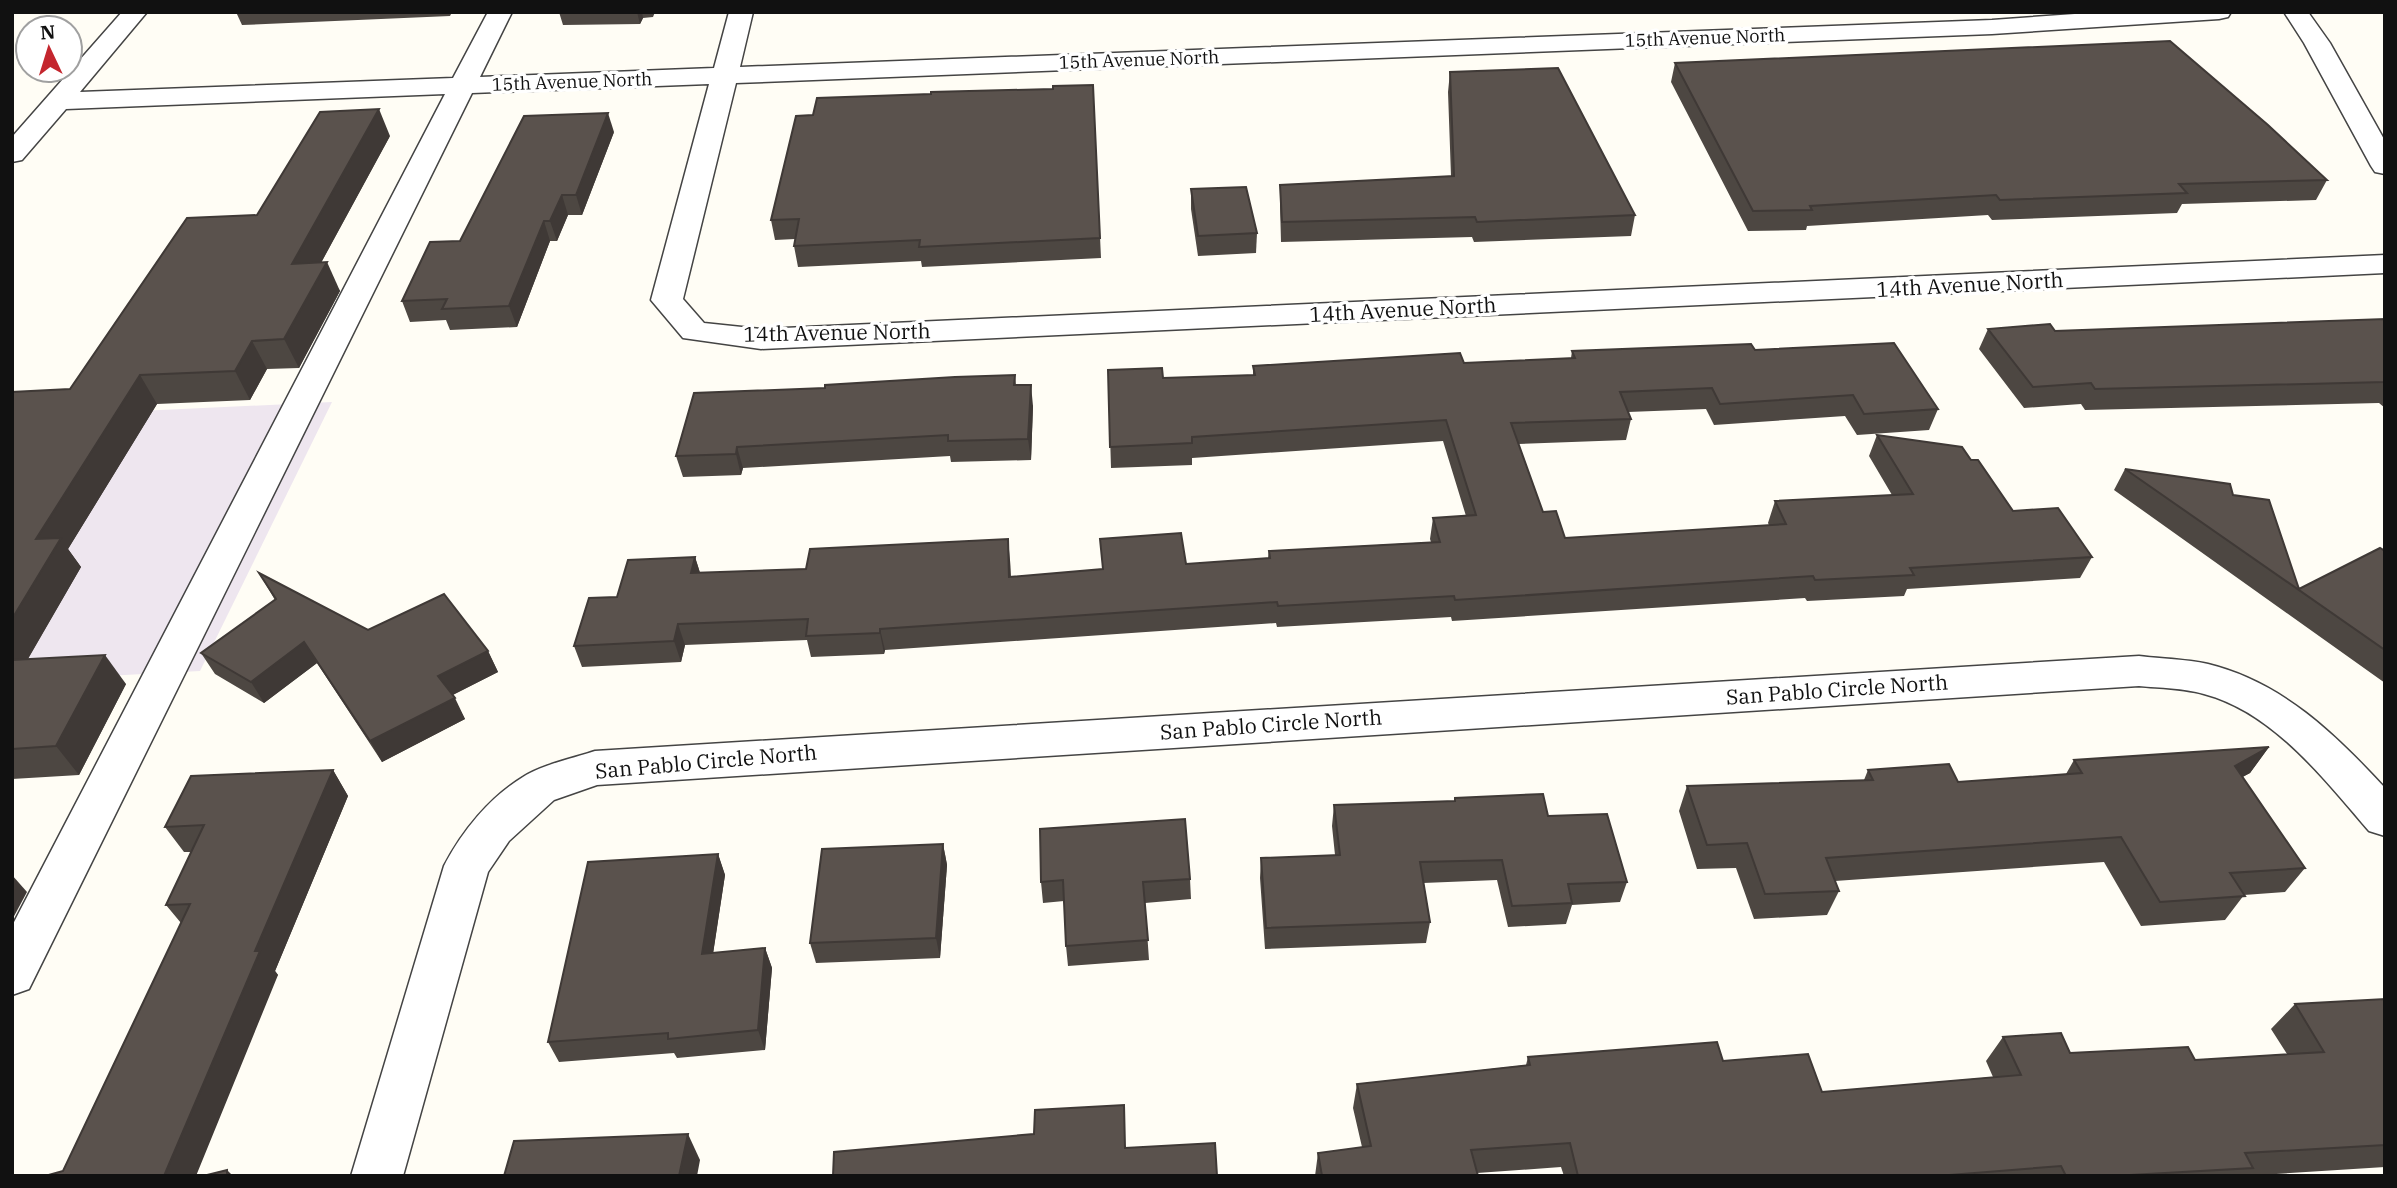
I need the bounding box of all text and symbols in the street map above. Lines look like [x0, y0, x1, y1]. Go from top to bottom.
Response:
north arrow [14, 14, 84, 84]
text: N [39, 20, 56, 45]
street label: 15th Avenue North [1624, 23, 1786, 52]
street label: 15th Avenue North [1058, 45, 1220, 74]
street label: 15th Avenue North [491, 67, 653, 96]
street label: 14th Avenue North [1876, 265, 2064, 303]
street label: 14th Avenue North [1309, 290, 1497, 328]
street label: 14th Avenue North [743, 316, 931, 348]
street label: San Pablo Circle North [1725, 667, 1949, 711]
street label: San Pablo Circle North [1159, 702, 1383, 746]
street label: San Pablo Circle North [594, 737, 818, 785]

